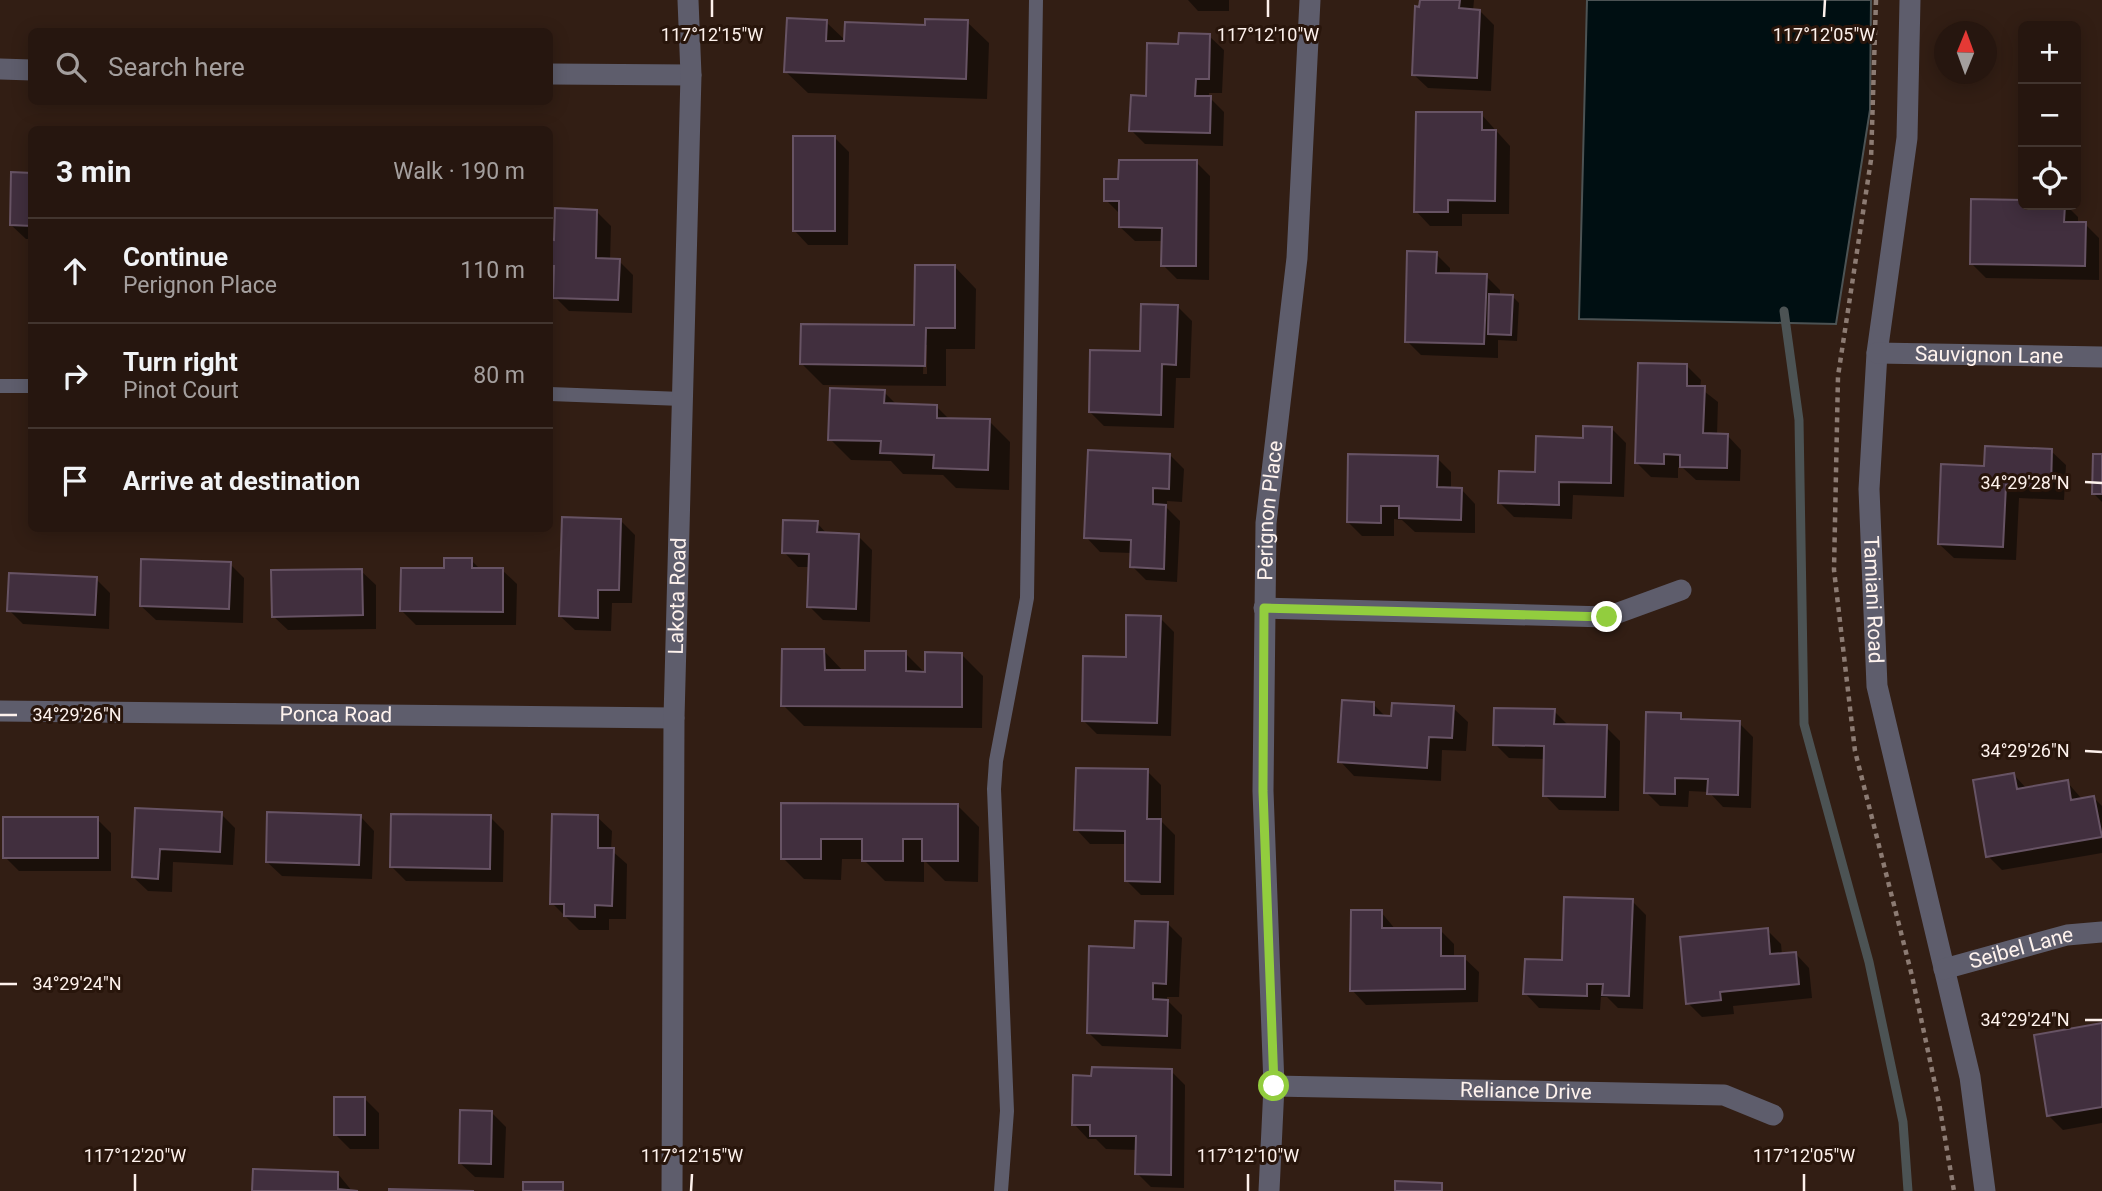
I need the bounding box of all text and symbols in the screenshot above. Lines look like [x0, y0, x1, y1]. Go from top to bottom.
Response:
north arrow [1934, 21, 1997, 84]
map controls [2018, 21, 2081, 210]
button: + [2018, 21, 2081, 84]
text: 117°12'15"W [661, 24, 763, 45]
text: 117°12'10"W [1217, 24, 1319, 45]
text: 117°12'05"W [1773, 24, 1875, 45]
search box [28, 28, 553, 105]
icon: search [52, 48, 90, 86]
text: Search here [108, 52, 245, 82]
button: − [2018, 84, 2081, 147]
button: locate [2018, 147, 2081, 210]
text: 3 min [56, 154, 131, 189]
text: Walk · 190 m [393, 158, 525, 185]
text: Continue [123, 242, 228, 272]
icon: ahead [56, 252, 94, 290]
text: 110 m [460, 257, 525, 284]
text: Perignon Place [123, 272, 277, 299]
street label: Sauvignon Lane [1915, 342, 2063, 368]
text: Turn right [123, 347, 238, 377]
icon: right [56, 357, 94, 395]
text: 80 m [473, 362, 525, 389]
text: Pinot Court [123, 377, 239, 404]
street label: Perignon Place [1253, 439, 1288, 581]
icon: arrive [56, 462, 94, 500]
text: Arrive at destination [123, 466, 360, 496]
text: 34°29'28"N [1980, 472, 2070, 493]
street label: Tamiani Road [1859, 535, 1888, 664]
street label: Lakota Road [664, 537, 691, 655]
route end [1591, 601, 1622, 632]
street label: Ponca Road [280, 702, 392, 727]
text: 34°29'26"N [32, 704, 122, 725]
text: 34°29'26"N [1980, 740, 2070, 761]
street label: Seibel Lane [1966, 923, 2074, 974]
text: 34°29'24"N [32, 973, 122, 994]
text: 34°29'24"N [1980, 1009, 2070, 1030]
route start [1258, 1070, 1289, 1101]
street label: Reliance Drive [1460, 1078, 1592, 1104]
text: 117°12'20"W [84, 1145, 186, 1166]
text: 117°12'15"W [641, 1145, 743, 1166]
text: 117°12'10"W [1197, 1145, 1299, 1166]
text: 117°12'05"W [1753, 1145, 1855, 1166]

